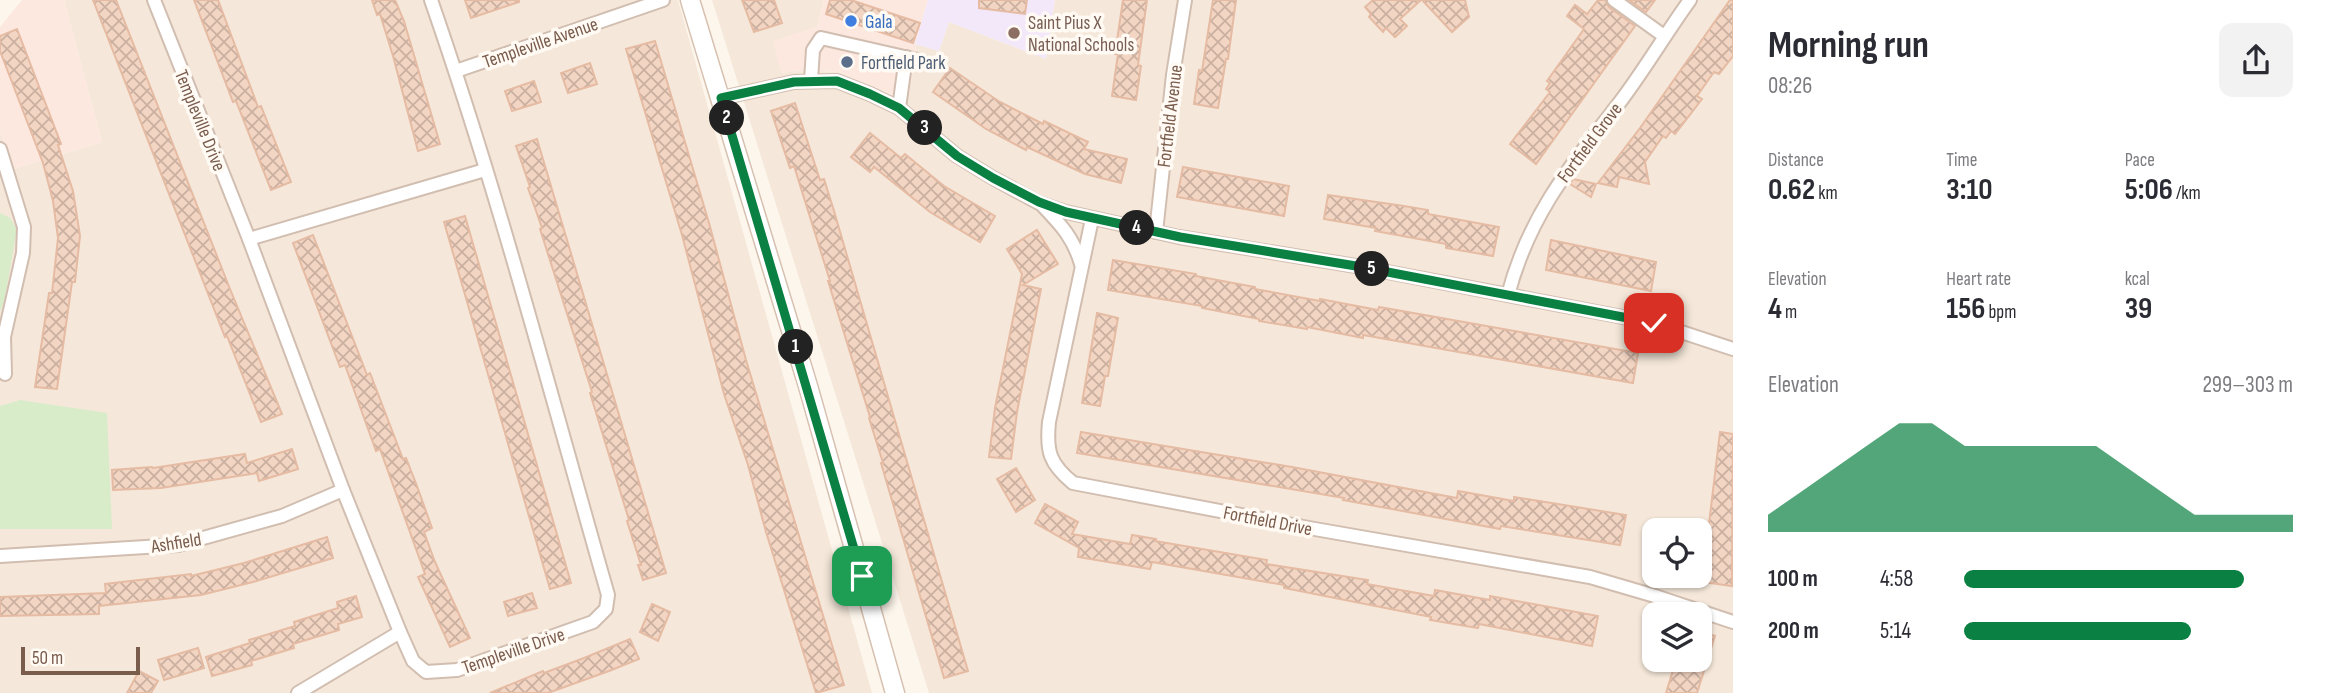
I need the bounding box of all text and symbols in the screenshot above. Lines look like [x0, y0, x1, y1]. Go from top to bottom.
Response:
place label: Gala [865, 11, 893, 34]
place label: Saint Pius X National Schools [1028, 12, 1134, 57]
street label: Templeville Avenue [480, 13, 601, 74]
marker: Gala [843, 13, 859, 29]
text: Morning run [1768, 23, 1929, 68]
button: share [2219, 23, 2293, 97]
marker: Saint Pius X National Schools [1006, 25, 1022, 41]
place label: Fortfield Park [861, 52, 946, 75]
marker: Fortfield Park [839, 54, 855, 70]
street label: Fortfield Avenue [1153, 64, 1188, 169]
street label: Templeville Drive [169, 67, 230, 174]
text: 08:26 [1768, 72, 1812, 100]
street label: Fortfield Grove [1553, 98, 1628, 187]
pin: 2 [710, 100, 744, 136]
text: 2 [722, 106, 731, 129]
pin: 3 [908, 110, 942, 146]
text: 3 [920, 116, 929, 139]
text: Distance [1768, 149, 1824, 172]
text: Time [1946, 149, 1977, 172]
text: Pace [2125, 149, 2155, 172]
text: 0.62 [1768, 172, 1815, 208]
text: 3:10 [1946, 172, 1993, 208]
text: 5:06 [2125, 172, 2173, 208]
text: km [1815, 182, 1838, 205]
text: /km [2173, 182, 2201, 205]
pin: 4 [1120, 210, 1154, 246]
text: 4 [1132, 216, 1141, 239]
pin: 5 [1354, 252, 1390, 286]
text: 5 [1367, 257, 1376, 280]
text: Elevation [1768, 268, 1827, 291]
text: Heart rate [1946, 268, 2011, 291]
text: kcal [2125, 268, 2150, 291]
text: 4 [1768, 291, 1782, 327]
text: 156 [1946, 291, 1985, 327]
text: 39 [2125, 291, 2152, 327]
pin [1624, 293, 1684, 353]
text: m [1782, 301, 1797, 324]
text: bpm [1985, 301, 2016, 324]
icon: check [1635, 304, 1673, 342]
pin: 1 [778, 330, 814, 364]
text: 1 [792, 335, 799, 358]
text: Elevation [1768, 371, 1839, 399]
text: 299–303 m [2202, 371, 2293, 399]
street label: Fortfield Drive [1221, 502, 1314, 541]
map controls [1642, 518, 1712, 672]
button: locate [1642, 518, 1712, 588]
street label: Ashfield [148, 528, 203, 559]
pin [832, 546, 892, 606]
icon: arrive [843, 557, 881, 595]
text: 100 m [1768, 565, 1818, 593]
text: 4:58 [1880, 565, 1913, 593]
button: layers [1642, 602, 1712, 672]
text: 200 m [1768, 617, 1819, 645]
text: 5:14 [1880, 617, 1911, 645]
street label: Templeville Drive [459, 623, 568, 680]
scale bar [21, 644, 140, 676]
text: 50 m [32, 647, 63, 670]

